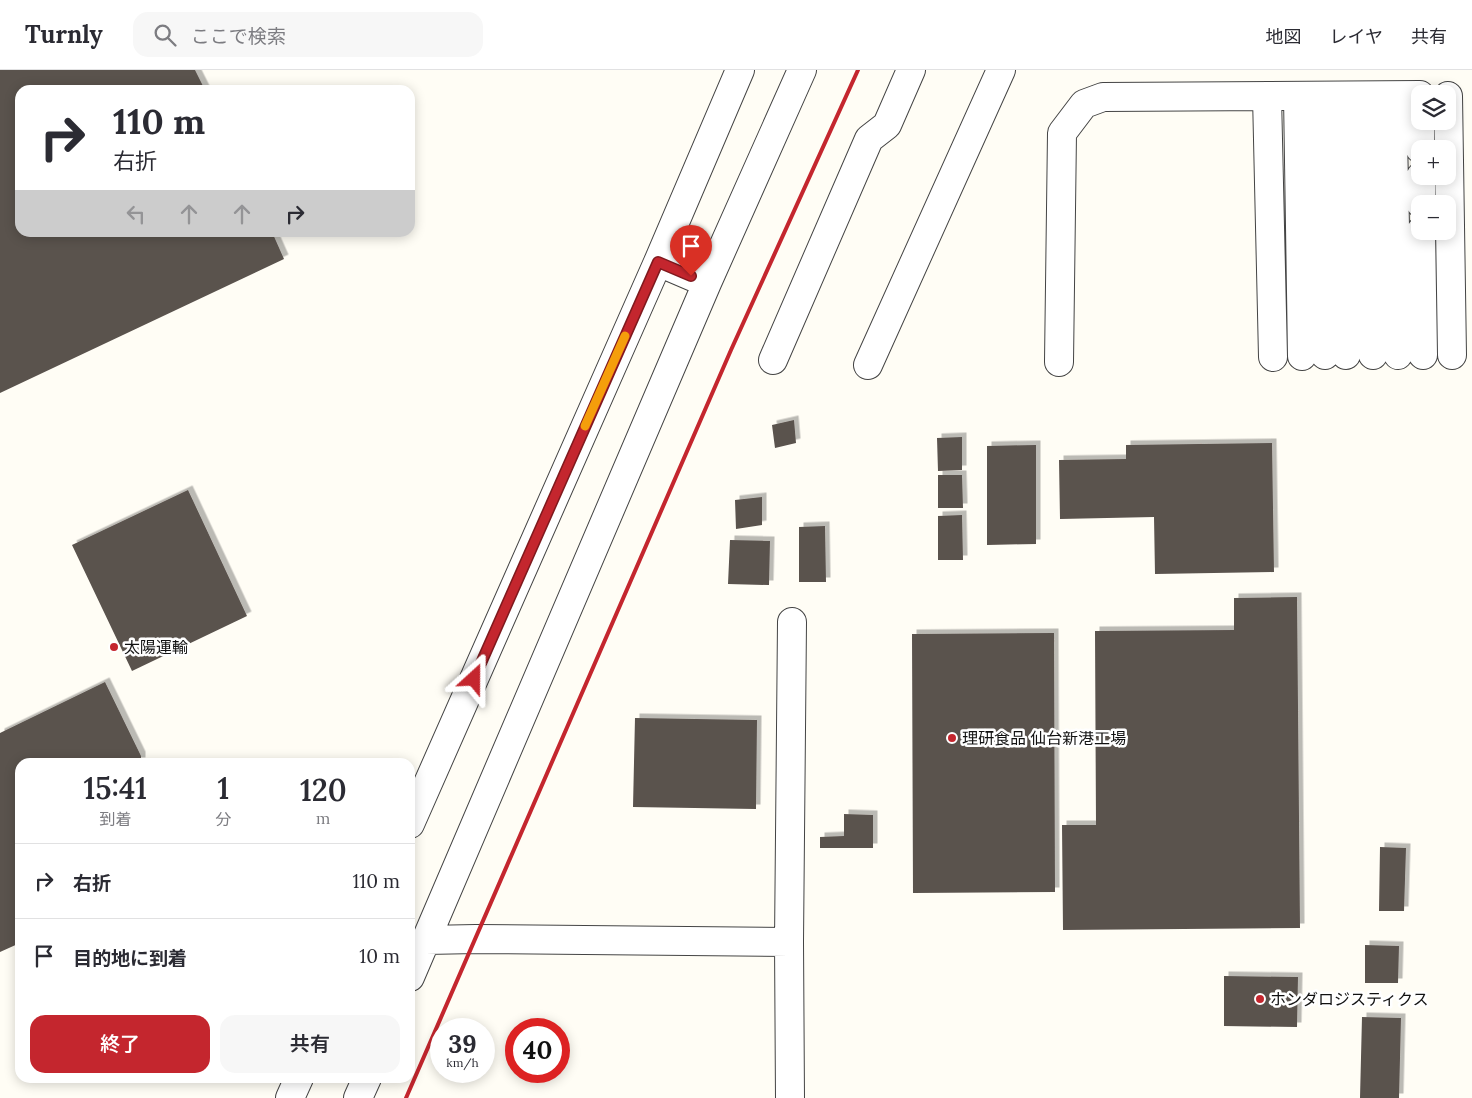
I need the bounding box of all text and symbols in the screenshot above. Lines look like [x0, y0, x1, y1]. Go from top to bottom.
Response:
search box [133, 12, 483, 57]
text: Turnly [25, 19, 103, 50]
icon: search [151, 21, 179, 49]
text: ここで検索 [191, 24, 286, 48]
text: 地図 [1266, 25, 1302, 48]
text: レイヤ [1330, 25, 1383, 48]
text: 共有 [1411, 25, 1447, 48]
map controls [1411, 85, 1456, 240]
button: layers [1411, 85, 1456, 130]
text: 110 m [113, 99, 205, 144]
icon: right [30, 105, 95, 170]
button: + [1411, 140, 1456, 185]
text: 右折 [113, 147, 157, 175]
button: − [1411, 195, 1456, 240]
icon: left [122, 200, 150, 228]
icon: ahead [175, 200, 203, 228]
icon: ahead [228, 200, 256, 228]
icon: right [281, 200, 309, 228]
pin [670, 225, 712, 276]
icon: arrive [677, 232, 705, 260]
place label: 太陽運輸 [124, 637, 188, 657]
marker: 太陽運輸 [108, 641, 120, 653]
position arrow [447, 652, 499, 704]
place label: 理研食品 仙台新港工場 [962, 728, 1126, 748]
marker: 理研食品 仙台新港工場 [946, 732, 958, 744]
text: 15:41 [83, 769, 147, 807]
text: 1 [218, 769, 229, 807]
text: 120 [300, 771, 347, 809]
text: m [316, 808, 330, 828]
text: 到着 [99, 809, 131, 829]
text: 分 [215, 809, 231, 829]
icon: right [30, 867, 58, 895]
text: 110 m [352, 869, 400, 893]
text: 右折 [73, 871, 111, 895]
icon: arrive [30, 942, 58, 970]
text: 10 m [359, 944, 400, 968]
text: 目的地に到着 [73, 946, 187, 970]
place label: ホンダロジスティクス [1270, 989, 1429, 1009]
marker: ホンダロジスティクス [1254, 993, 1266, 1005]
button: 終了 [30, 1015, 210, 1073]
button: 共有 [220, 1015, 400, 1073]
speed limit sign: 40 [505, 1018, 570, 1083]
text: 39 [448, 1028, 477, 1060]
text: km/h [446, 1055, 479, 1070]

